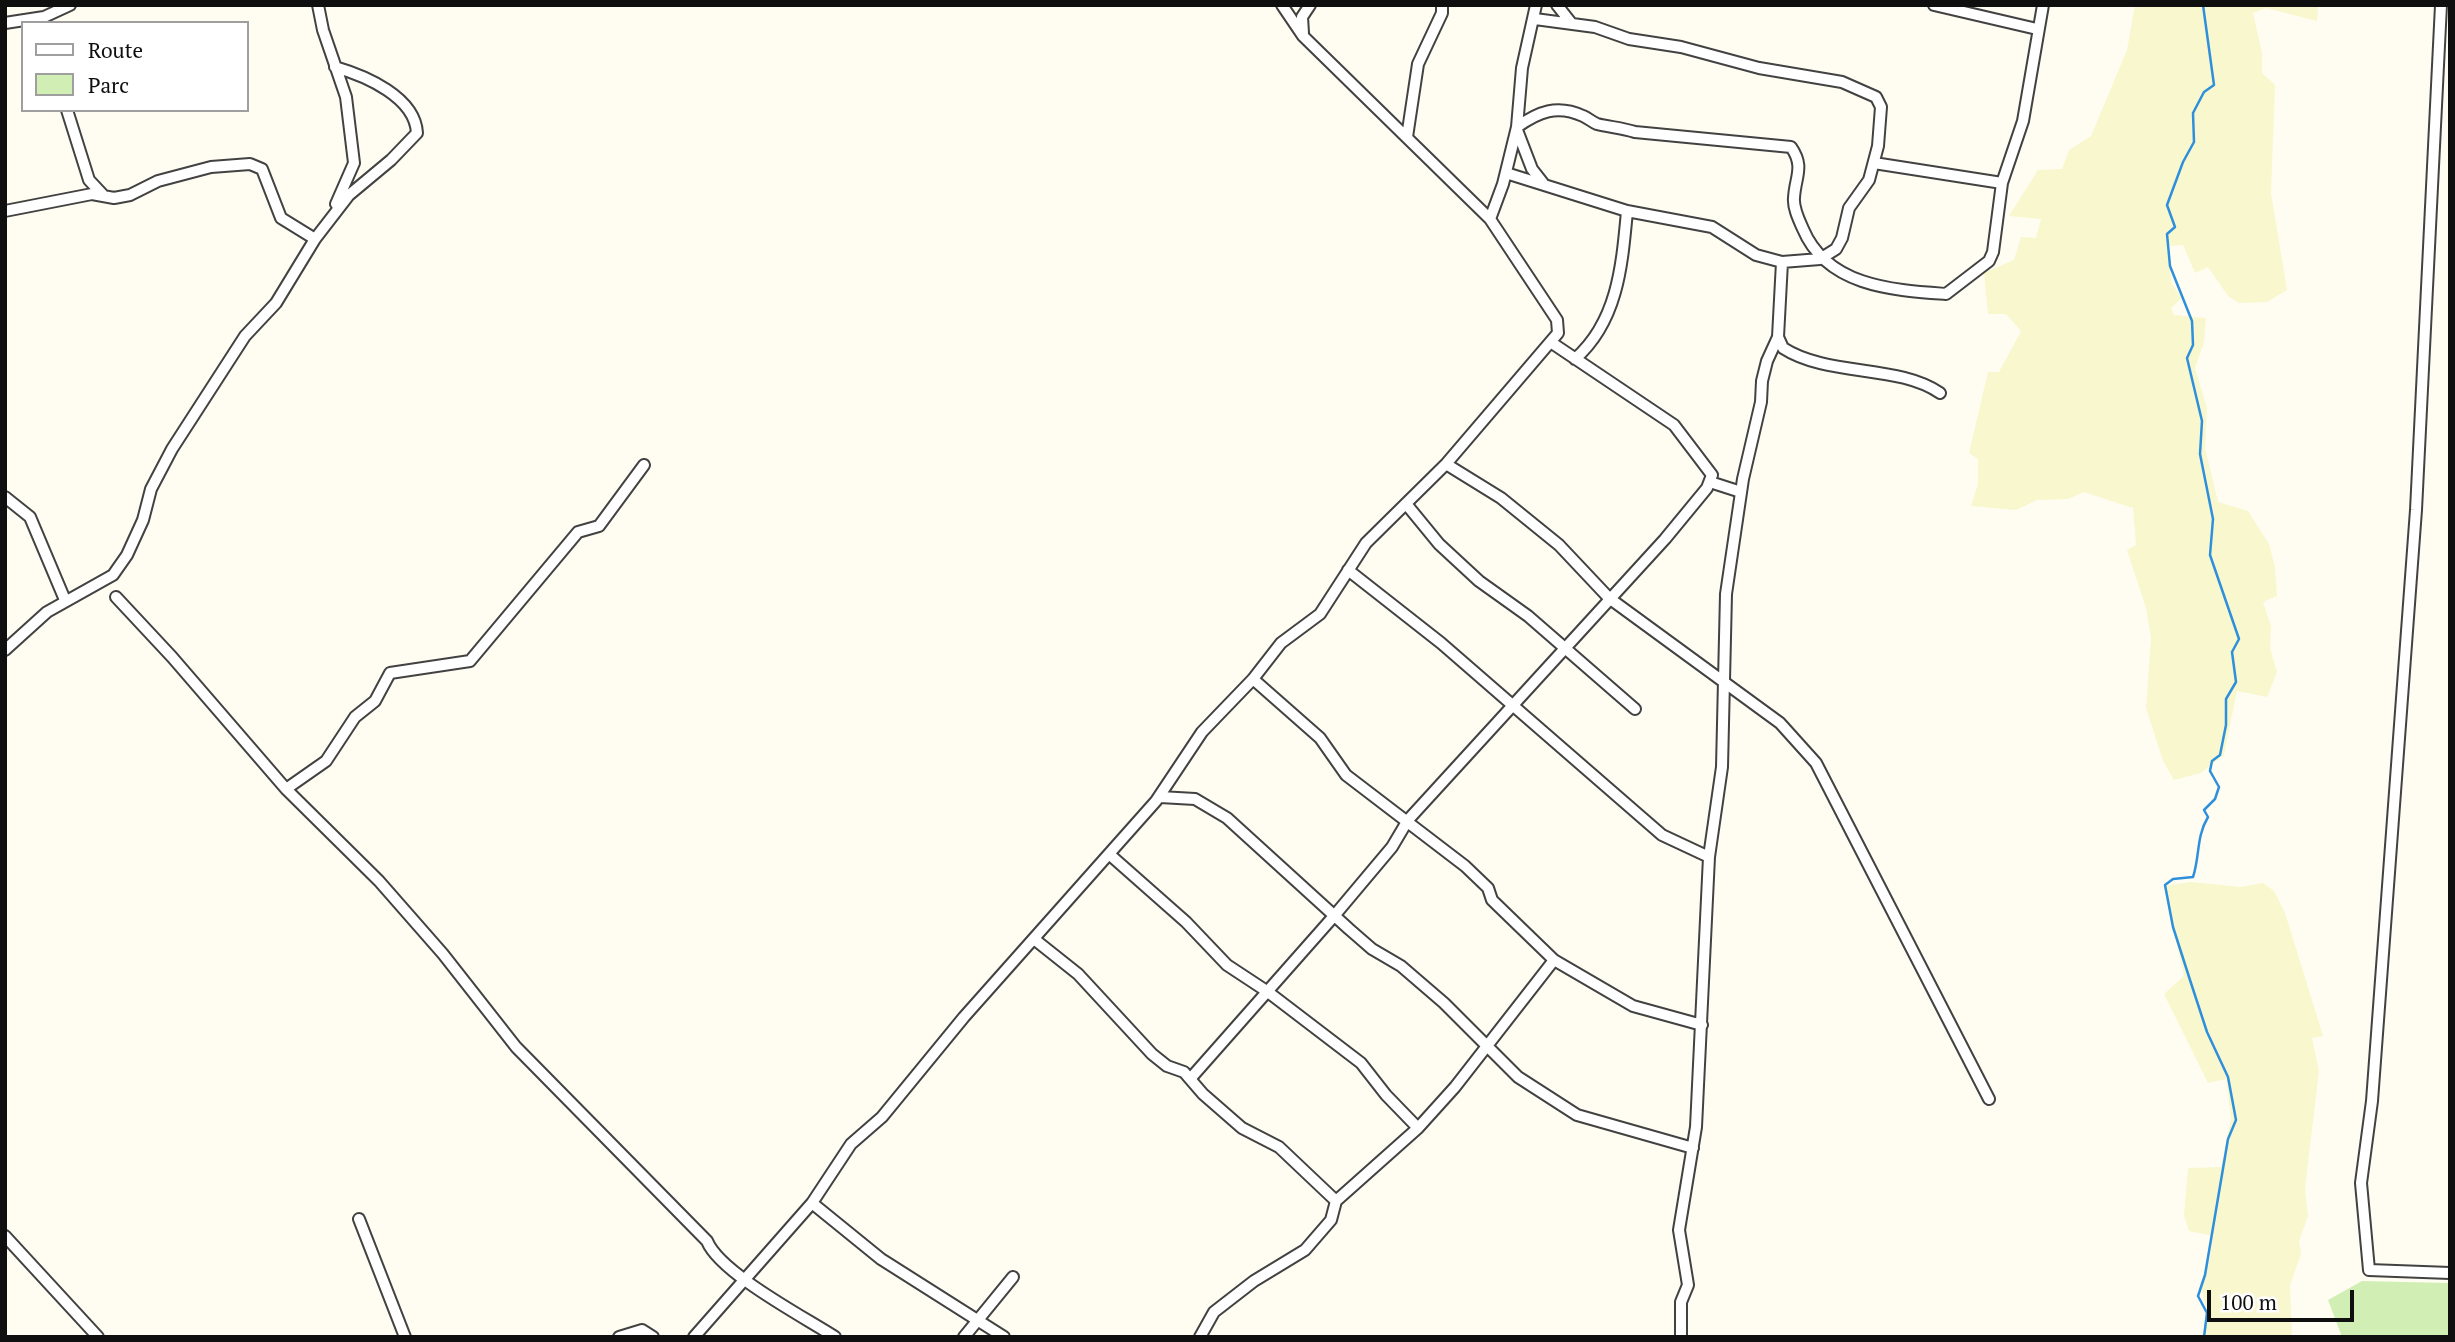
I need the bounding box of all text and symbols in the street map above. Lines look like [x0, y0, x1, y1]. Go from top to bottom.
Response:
legend [21, 21, 248, 112]
text: Route [88, 36, 143, 64]
text: Parc [88, 71, 129, 99]
scale bar [2210, 1276, 2357, 1320]
text: 100 m [2220, 1288, 2277, 1316]

